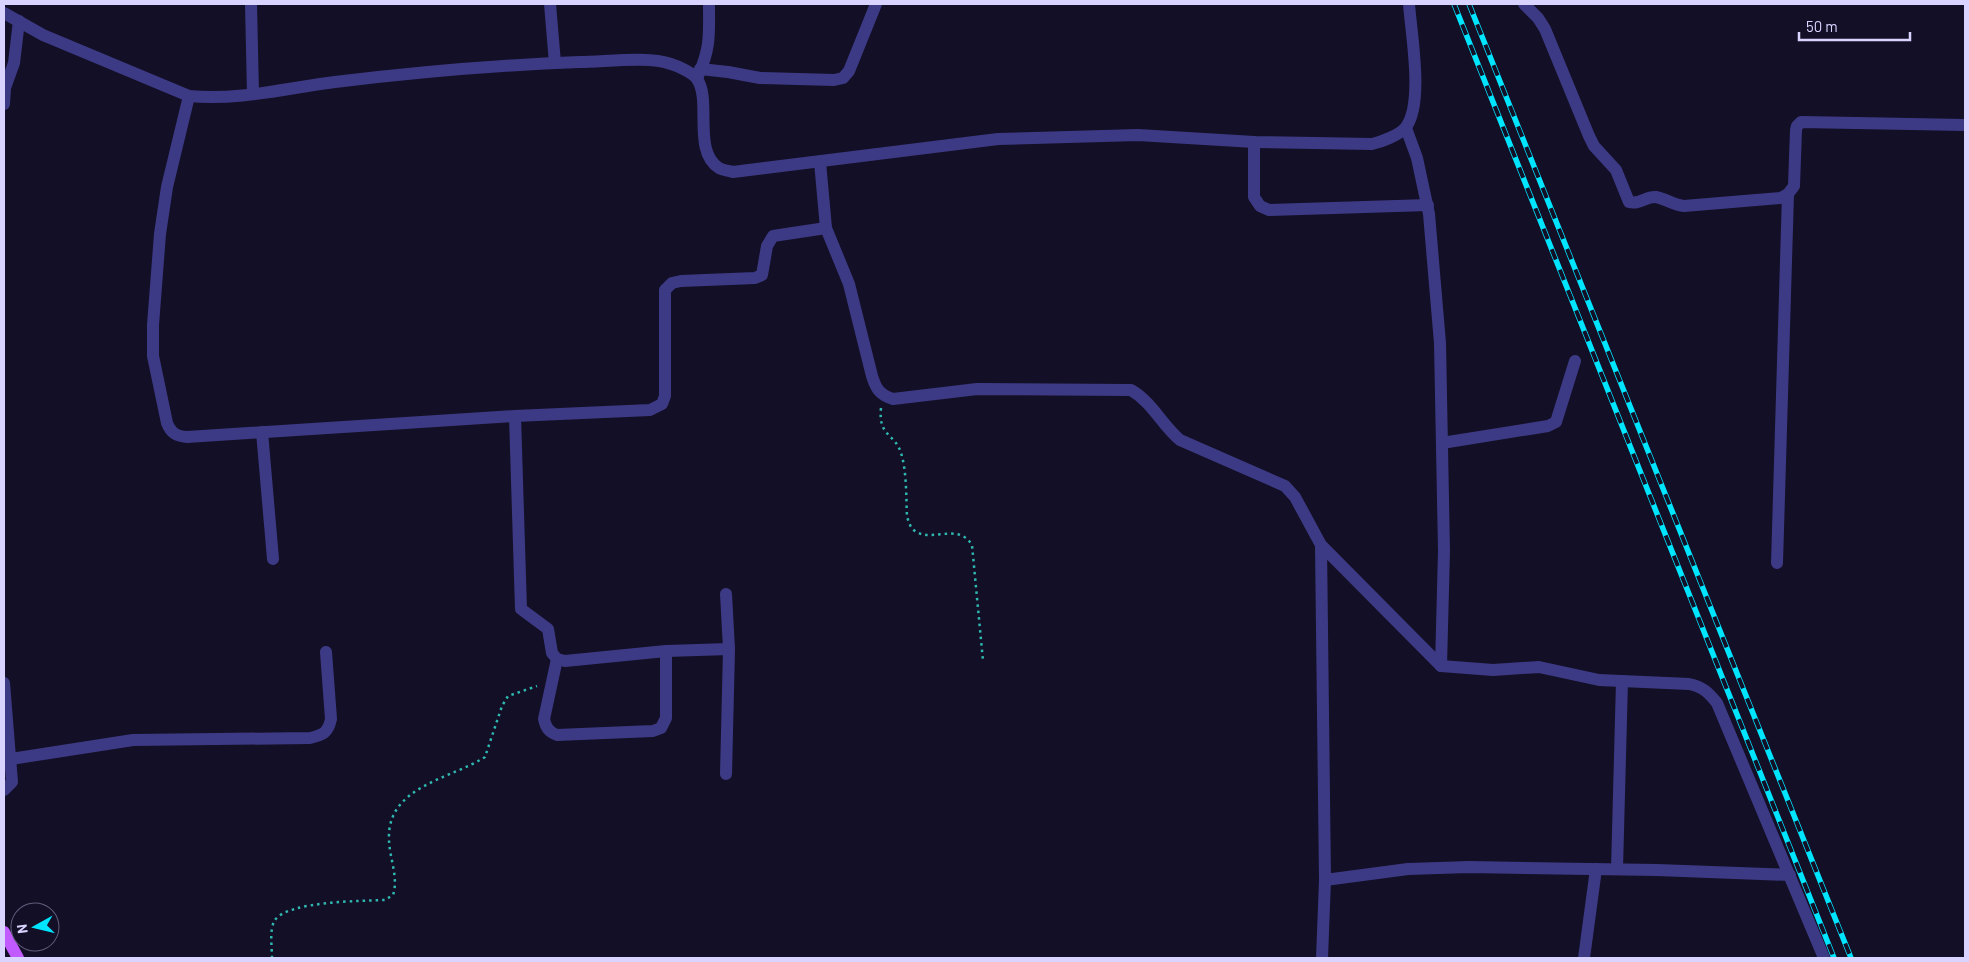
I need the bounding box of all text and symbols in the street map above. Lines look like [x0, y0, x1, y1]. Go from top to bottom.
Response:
scale bar [1799, 10, 1910, 42]
text: 50 m [1806, 17, 1838, 35]
north arrow [10, 902, 60, 952]
text: N [13, 923, 31, 935]

